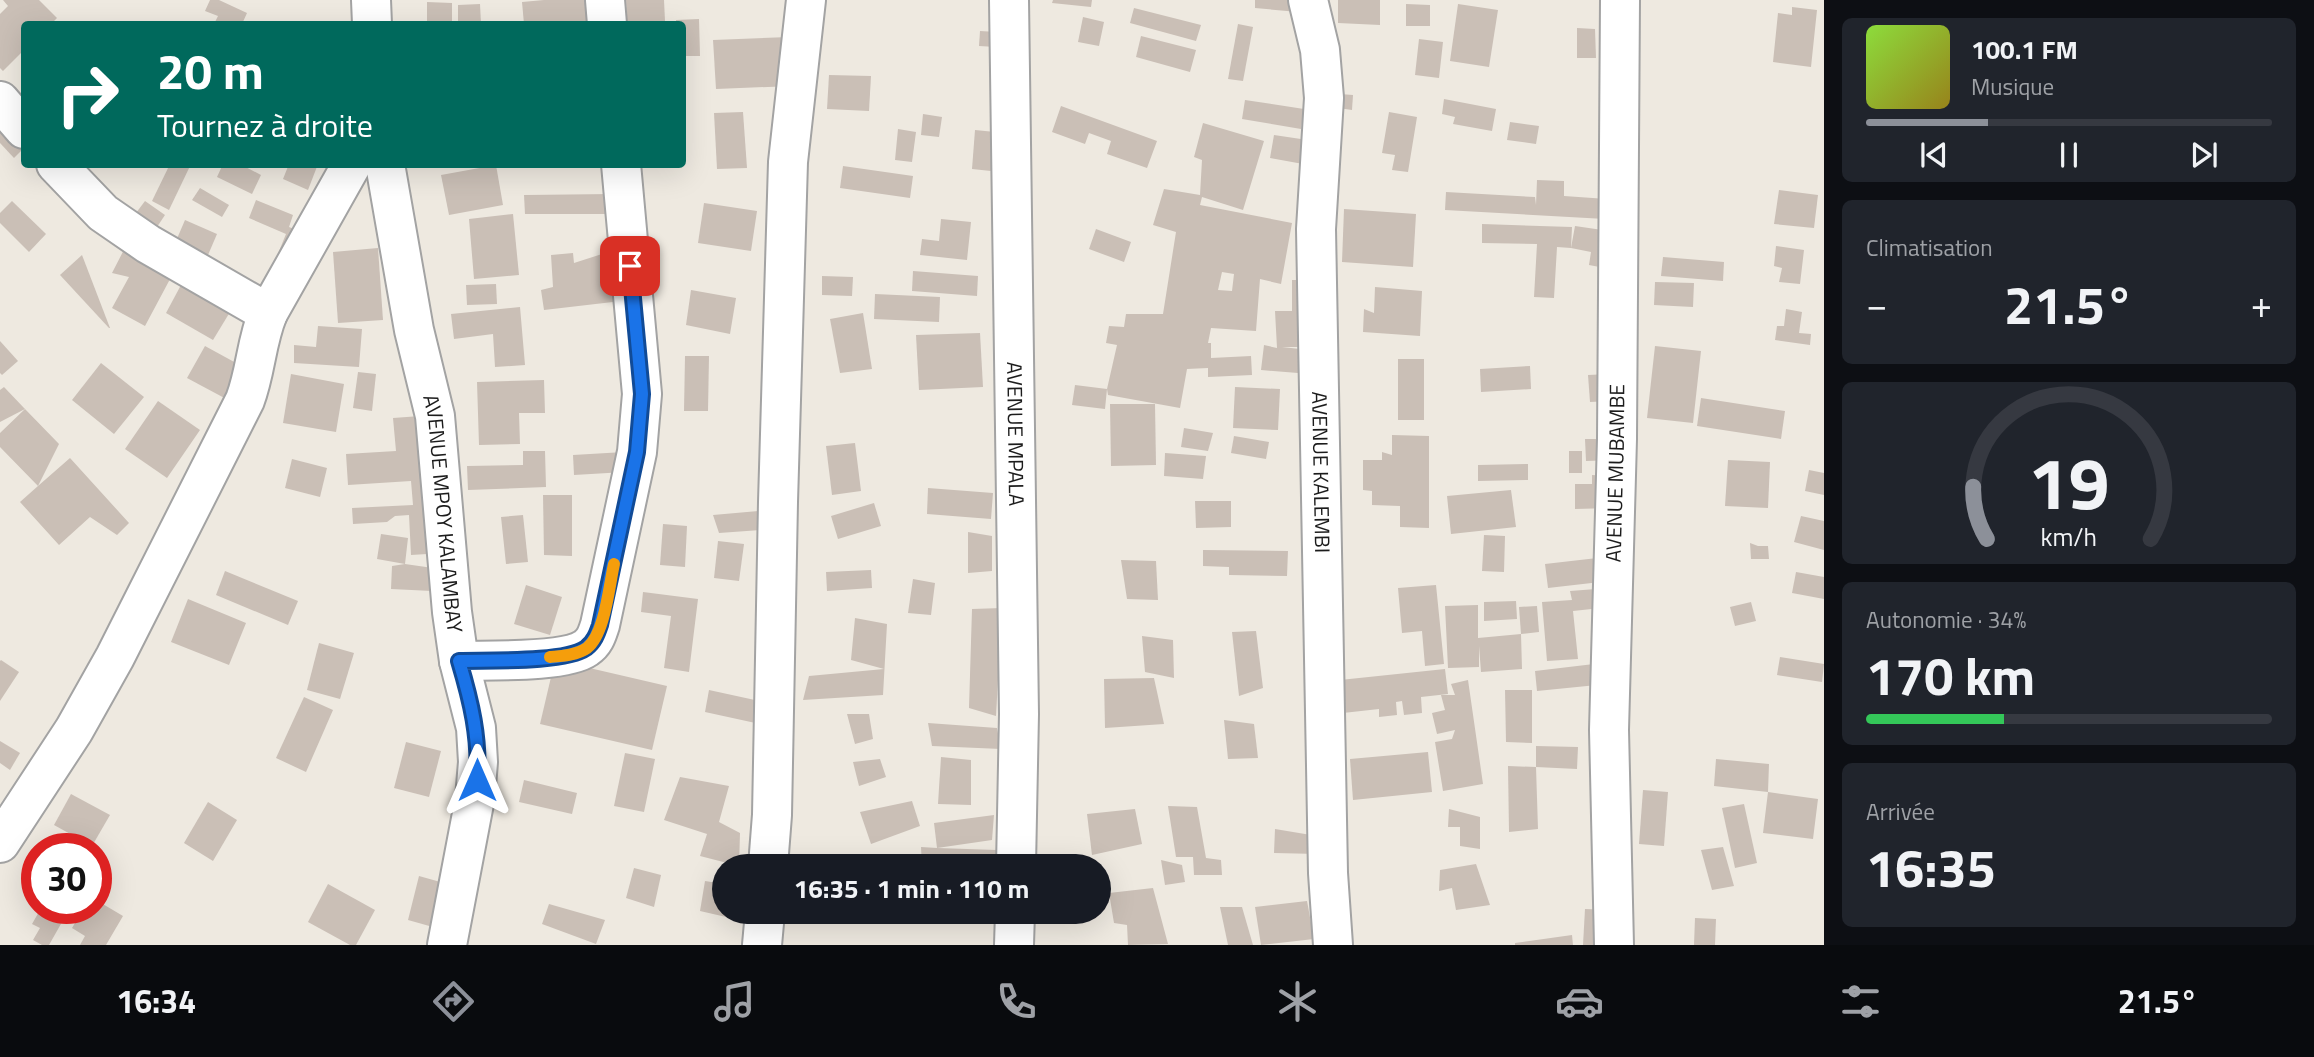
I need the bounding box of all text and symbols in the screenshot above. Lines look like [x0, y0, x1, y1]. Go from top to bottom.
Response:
text: 100.1 FM [1971, 30, 2078, 69]
text: 20 m [157, 33, 264, 108]
icon: right [42, 49, 133, 140]
text: Musique [1971, 69, 2054, 104]
text: Tournez à droite [157, 101, 373, 149]
icon: previous [1915, 136, 1953, 174]
icon: pause [2050, 136, 2088, 174]
icon: next [2185, 136, 2223, 174]
text: Climatisation [1866, 230, 1993, 265]
pin [600, 236, 660, 296]
icon: arrive [611, 247, 649, 285]
text: 21.5° [2004, 265, 2134, 344]
text: − [1866, 275, 1887, 333]
text: + [2251, 275, 2272, 333]
street label: AVENUE MPALA [999, 362, 1033, 507]
street label: AVENUE MUBAMBE [1597, 384, 1632, 563]
street label: AVENUE MPOY KALAMBAY [415, 391, 472, 636]
street label: AVENUE KALEMBI [1304, 391, 1339, 553]
text: 19 [2028, 427, 2110, 537]
text: km/h [2041, 517, 2097, 555]
text: Autonomie · 34% [1866, 602, 2026, 637]
text: 170 km [1866, 636, 2035, 715]
position arrow [440, 743, 514, 817]
text: Arrivée [1866, 794, 1935, 829]
text: 16:35 [1866, 828, 1996, 907]
speed limit sign: 30 [21, 833, 112, 924]
text: 16:35 · 1 min · 110 m [794, 869, 1029, 908]
text: 16:34 [116, 977, 196, 1025]
icon: directions [429, 977, 478, 1026]
icon: music [710, 977, 759, 1026]
icon: phone [992, 977, 1041, 1026]
icon: climate [1273, 977, 1322, 1026]
icon: car [1555, 977, 1604, 1026]
icon: filters [1836, 977, 1885, 1026]
text: 21.5° [2118, 977, 2198, 1025]

